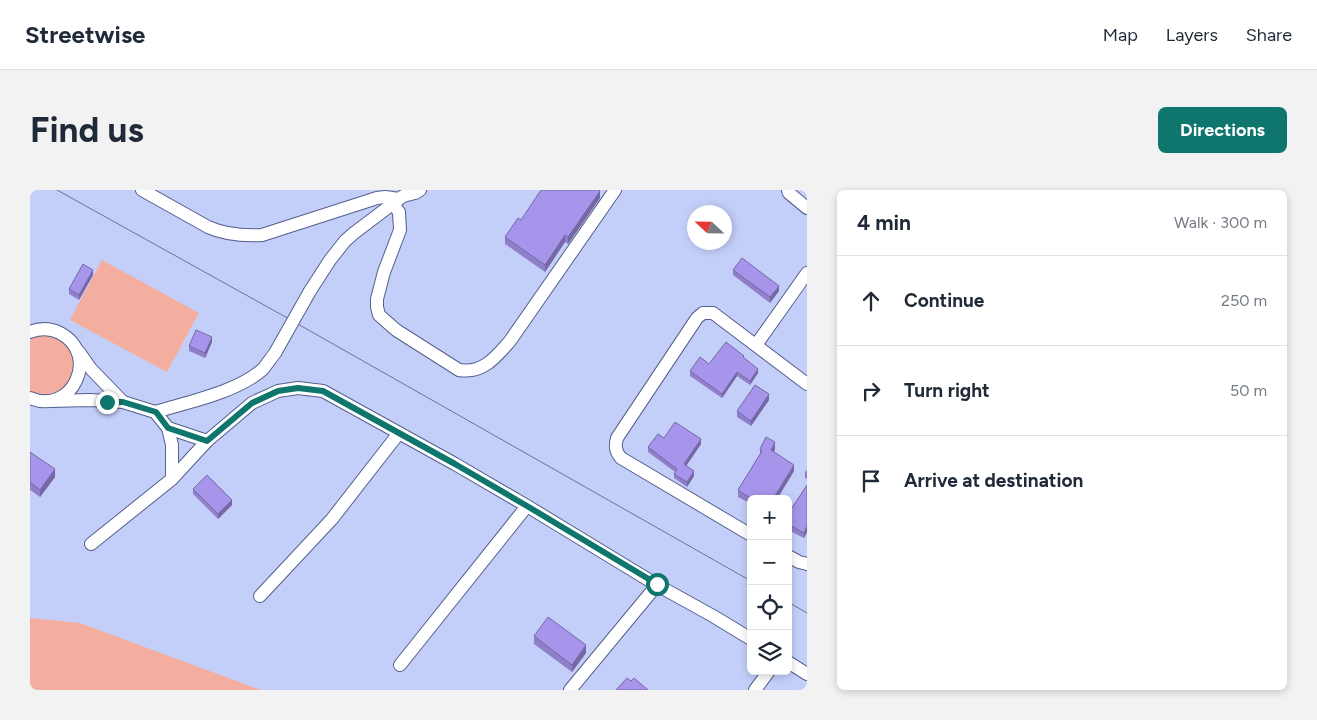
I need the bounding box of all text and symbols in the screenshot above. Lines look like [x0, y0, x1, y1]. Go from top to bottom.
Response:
text: Streetwise [25, 20, 145, 49]
text: Map [1103, 24, 1138, 46]
text: Layers [1166, 24, 1218, 46]
text: Share [1246, 24, 1292, 46]
button: Directions [1158, 107, 1287, 153]
text: Find us [30, 109, 144, 151]
north arrow [687, 205, 732, 250]
text: 4 min [857, 210, 911, 235]
text: Walk · 300 m [1174, 213, 1267, 232]
icon: ahead [857, 287, 885, 315]
text: Continue [904, 289, 984, 312]
text: 250 m [1221, 291, 1267, 310]
icon: right [857, 377, 885, 405]
text: Turn right [904, 379, 990, 402]
text: 50 m [1230, 381, 1267, 400]
route end [96, 391, 119, 414]
icon: arrive [857, 467, 885, 495]
text: Arrive at destination [904, 469, 1083, 492]
map controls [747, 495, 792, 675]
button: + [747, 495, 792, 540]
button: − [747, 540, 792, 585]
route start [646, 573, 669, 596]
button: locate [747, 585, 792, 630]
button: layers [747, 630, 792, 675]

